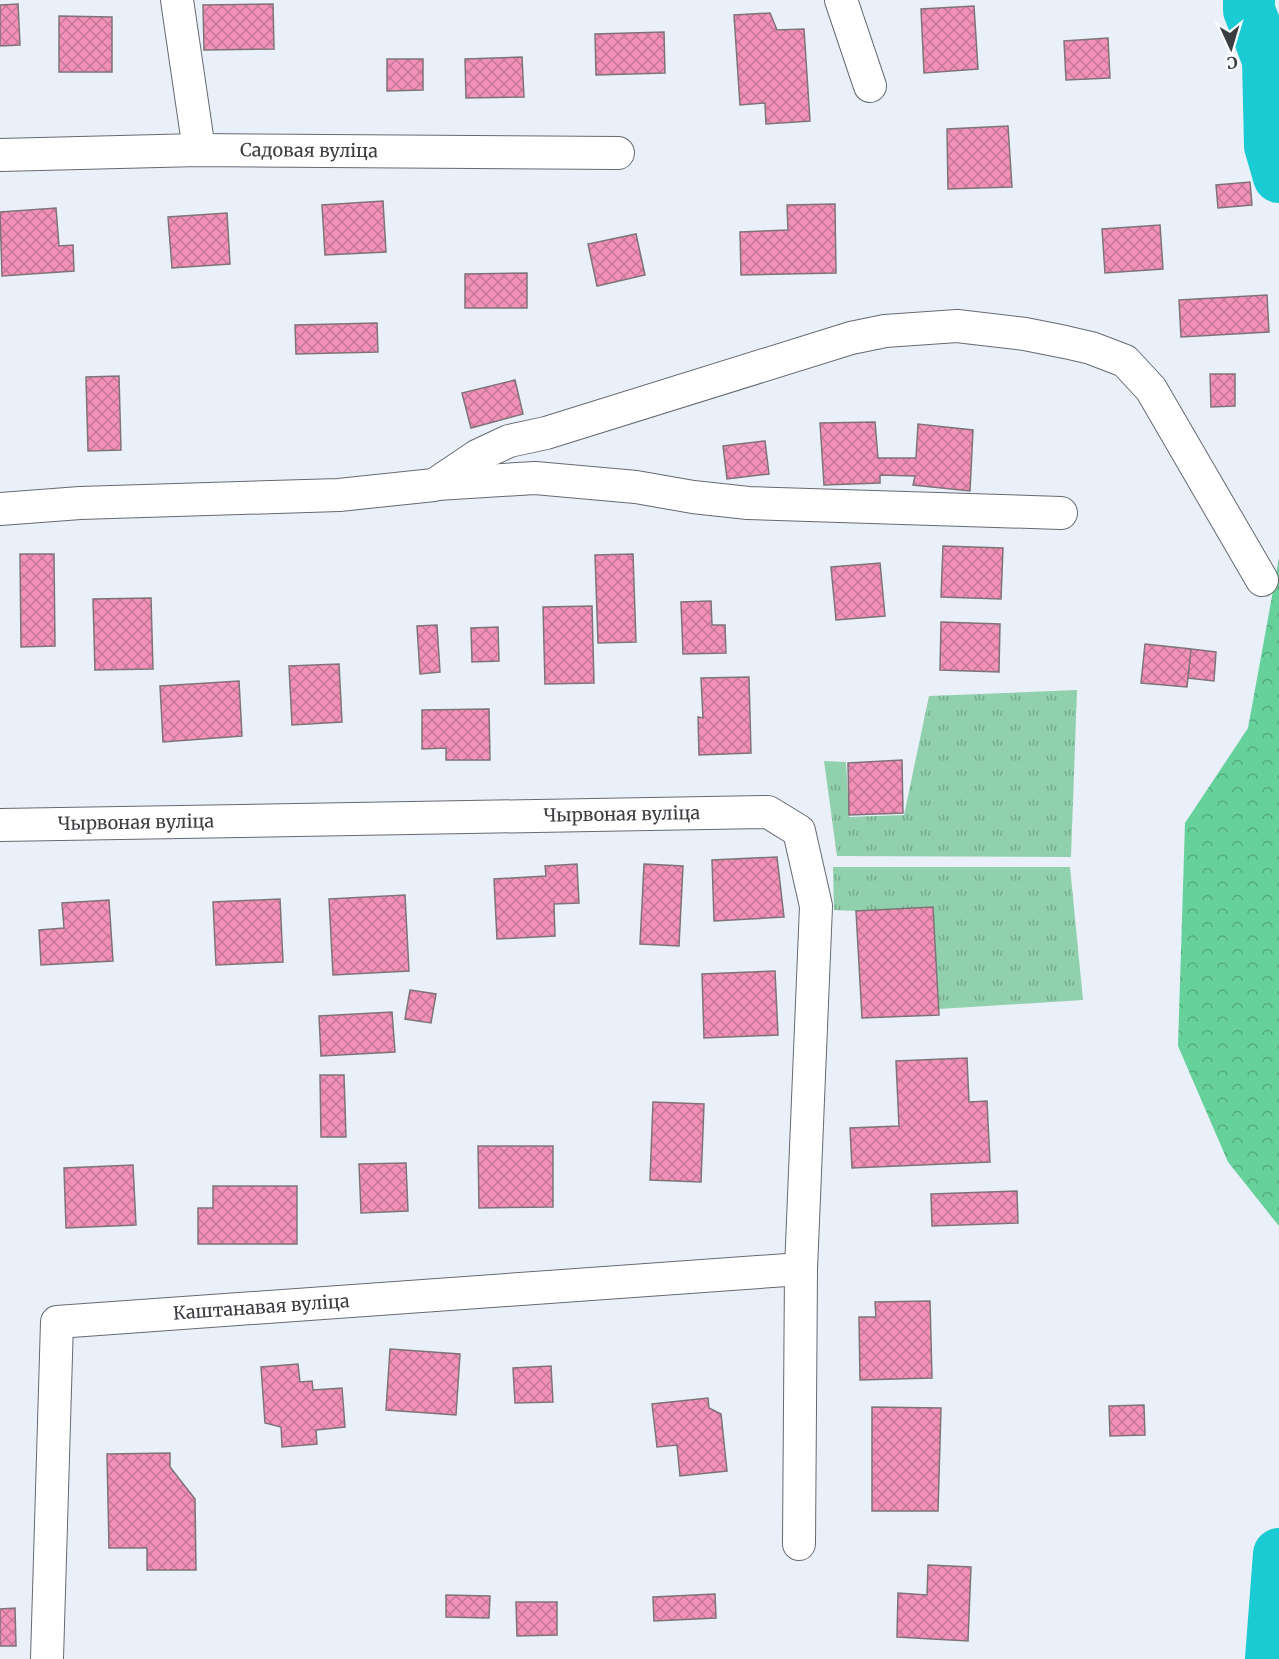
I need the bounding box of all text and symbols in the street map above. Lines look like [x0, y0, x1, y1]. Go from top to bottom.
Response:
north arrow [1201, 18, 1261, 78]
text: С [1226, 53, 1238, 73]
street label: Садовая вуліца [240, 138, 378, 162]
street label: Чырвоная вуліца [544, 801, 701, 827]
street label: Чырвоная вуліца [58, 809, 215, 835]
street label: Каштанавая вуліца [172, 1289, 351, 1325]

